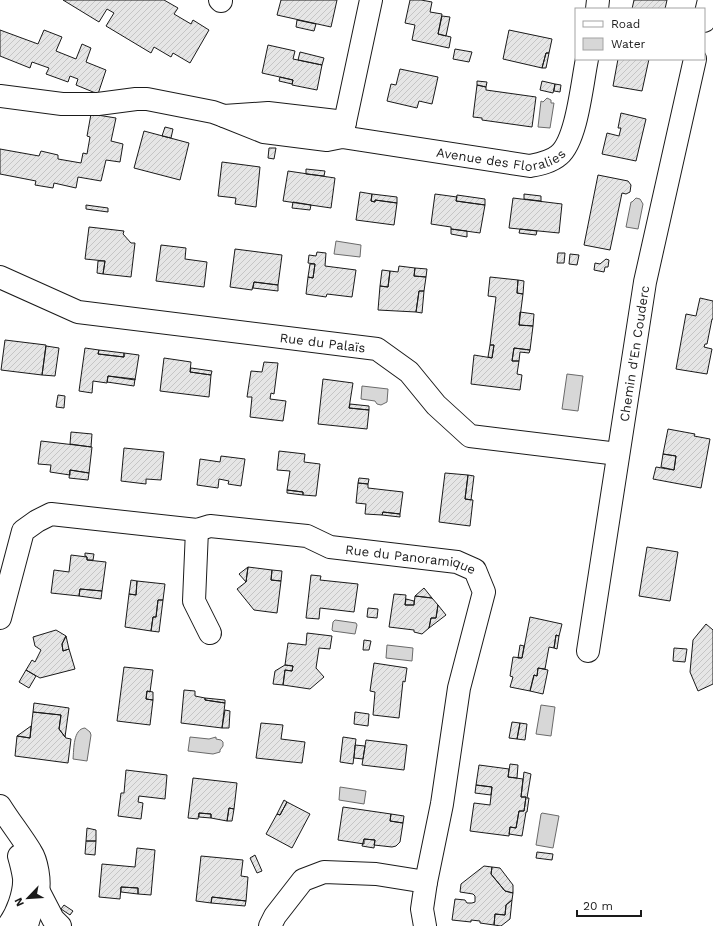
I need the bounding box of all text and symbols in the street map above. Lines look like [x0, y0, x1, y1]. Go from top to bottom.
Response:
legend [575, 8, 705, 60]
text: Road [611, 17, 640, 31]
text: Water [611, 37, 646, 51]
street label: Avenue des Floralies [435, 145, 569, 174]
street label: Chemin d'En Couderc [617, 284, 652, 423]
street label: Rue du Palaïs [279, 330, 366, 356]
street label: Rue du Panoramique [344, 542, 478, 577]
north arrow [8, 878, 48, 918]
scale bar [577, 892, 641, 918]
text: N [12, 896, 27, 908]
text: 20 m [583, 899, 613, 913]

